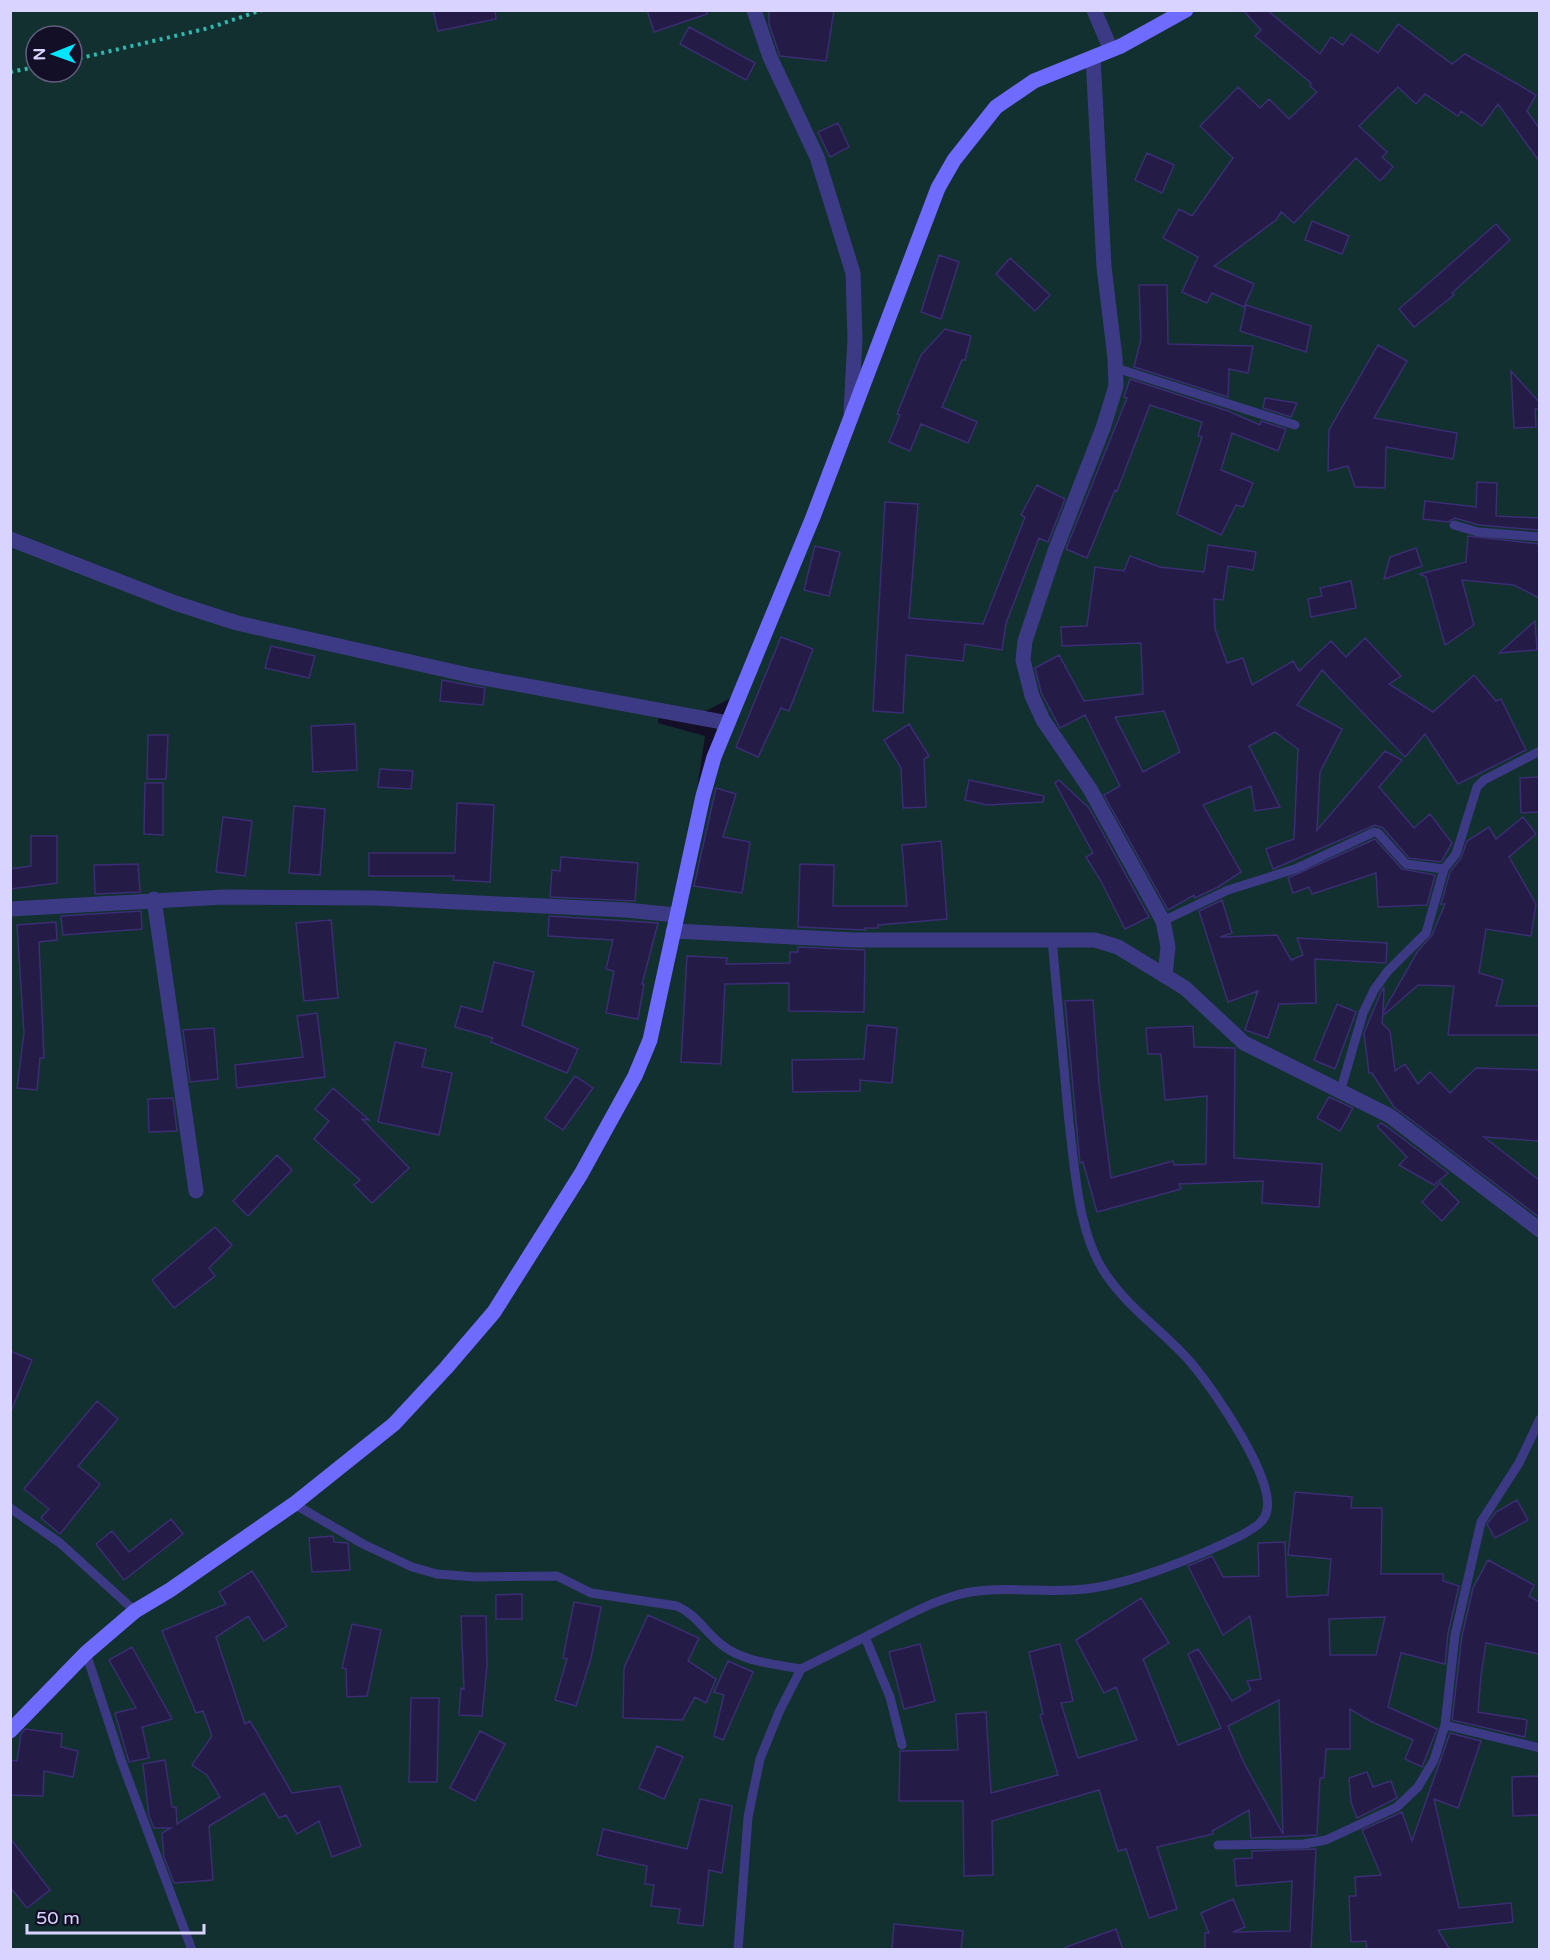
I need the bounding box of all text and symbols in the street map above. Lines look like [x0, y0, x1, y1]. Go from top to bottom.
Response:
north arrow [24, 24, 84, 84]
text: N [30, 48, 50, 61]
scale bar [27, 1897, 204, 1935]
text: 50 m [36, 1907, 80, 1929]

